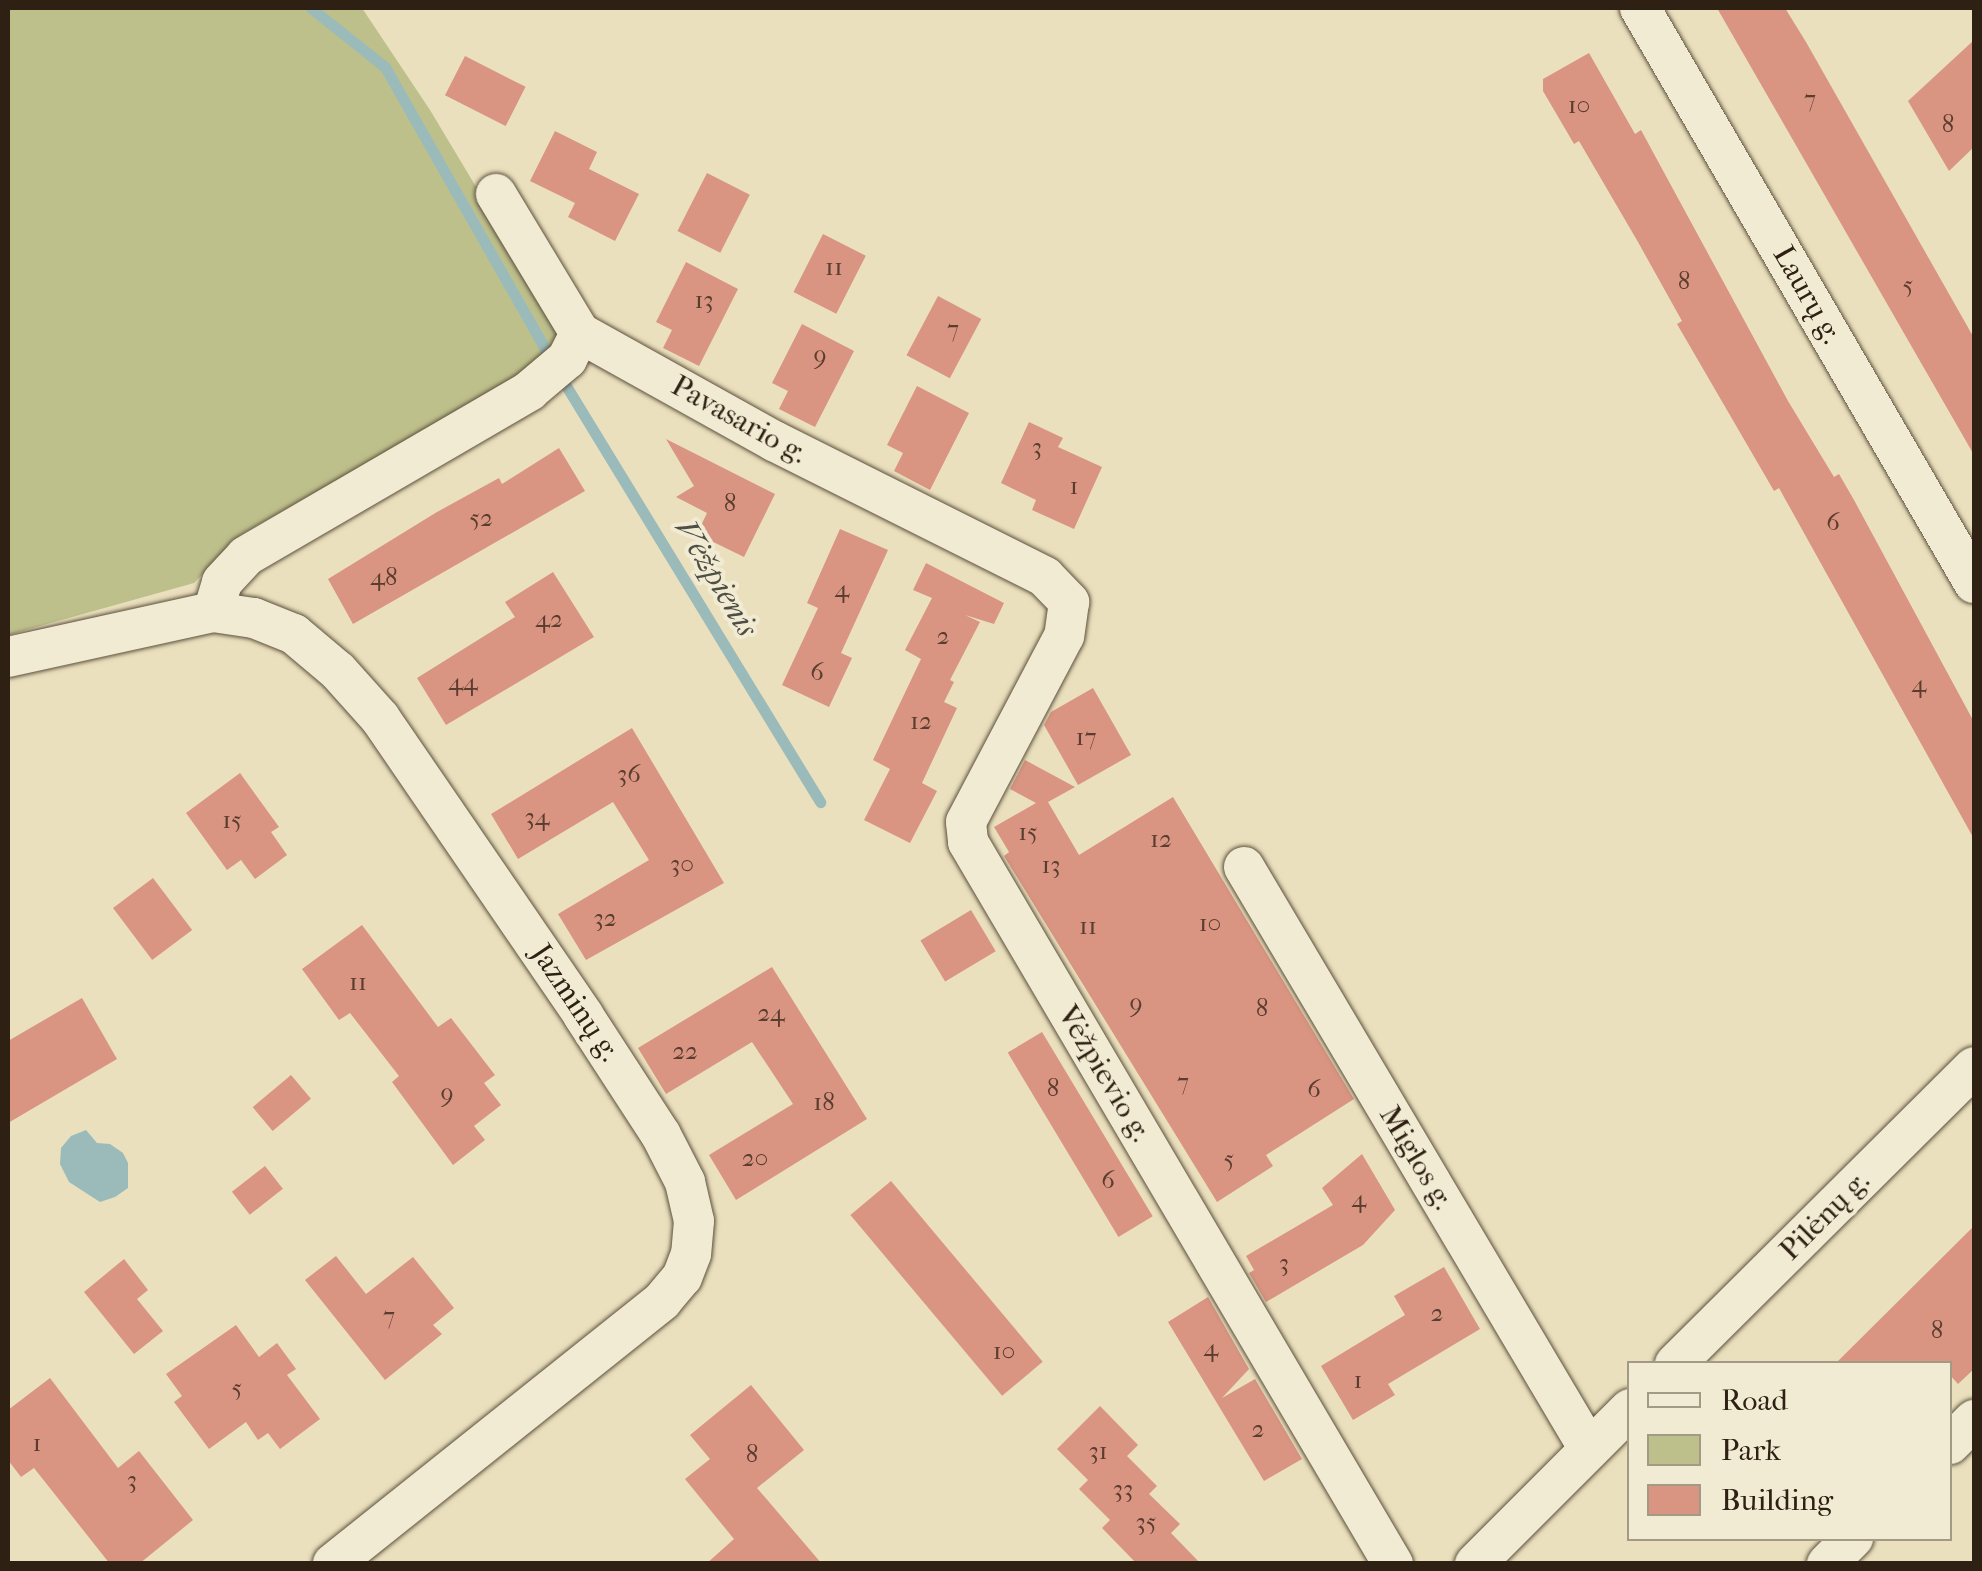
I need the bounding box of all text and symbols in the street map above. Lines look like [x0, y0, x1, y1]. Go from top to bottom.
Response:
house number: 7 [1804, 84, 1816, 114]
house number: 10 [1568, 90, 1590, 120]
house number: 8 [1942, 109, 1954, 139]
street label: Laurų g. [1765, 240, 1849, 350]
house number: 11 [825, 252, 843, 282]
house number: 8 [1678, 266, 1690, 296]
house number: 5 [1903, 270, 1913, 300]
house number: 13 [694, 285, 714, 315]
house number: 7 [947, 314, 959, 344]
house number: 9 [813, 341, 827, 371]
street label: Pavasario g. [665, 368, 813, 472]
house number: 3 [1032, 432, 1042, 462]
house number: 1 [1070, 471, 1078, 501]
house number: 8 [724, 488, 736, 518]
house number: 52 [469, 503, 493, 533]
house number: 6 [1826, 507, 1840, 537]
water label: Vėžpienis [666, 512, 766, 644]
house number: 48 [370, 562, 398, 592]
house number: 4 [835, 574, 849, 604]
house number: 42 [535, 604, 563, 634]
house number: 2 [937, 621, 949, 651]
house number: 6 [810, 657, 824, 687]
house number: 44 [448, 667, 478, 697]
house number: 4 [1912, 669, 1926, 699]
house number: 12 [910, 706, 932, 736]
house number: 17 [1076, 722, 1096, 752]
house number: 36 [617, 759, 641, 789]
house number: 34 [524, 802, 550, 832]
house number: 15 [222, 805, 242, 835]
house number: 15 [1018, 817, 1038, 847]
house number: 12 [1150, 824, 1172, 854]
house number: 30 [670, 849, 694, 879]
house number: 13 [1041, 850, 1061, 880]
house number: 32 [593, 903, 617, 933]
house number: 10 [1199, 908, 1221, 938]
house number: 11 [1079, 911, 1097, 941]
street label: Jazminų g. [523, 937, 627, 1069]
house number: 11 [349, 967, 367, 997]
house number: 9 [1129, 989, 1143, 1019]
house number: 8 [1256, 993, 1268, 1023]
house number: 24 [757, 998, 785, 1028]
street label: Vėžpievio g. [1049, 999, 1159, 1149]
house number: 22 [672, 1036, 698, 1066]
house number: 7 [1177, 1067, 1189, 1097]
house number: 8 [1047, 1073, 1059, 1103]
house number: 6 [1307, 1074, 1321, 1104]
house number: 9 [440, 1079, 454, 1109]
house number: 18 [813, 1087, 835, 1117]
street label: Miglos g. [1371, 1100, 1461, 1216]
house number: 20 [742, 1143, 768, 1173]
house number: 5 [1224, 1144, 1234, 1174]
street label: Pilėnų g. [1773, 1164, 1877, 1268]
house number: 6 [1101, 1165, 1115, 1195]
house number: 4 [1352, 1184, 1366, 1214]
house number: 3 [1279, 1248, 1289, 1278]
house number: 2 [1431, 1298, 1443, 1328]
house number: 7 [383, 1301, 395, 1331]
house number: 8 [1931, 1315, 1943, 1345]
house number: 4 [1204, 1333, 1218, 1363]
house number: 10 [993, 1336, 1015, 1366]
legend [1627, 1361, 1952, 1541]
house number: 1 [1354, 1365, 1362, 1395]
house number: 5 [232, 1373, 242, 1403]
text: Road [1721, 1383, 1788, 1418]
house number: 2 [1252, 1414, 1264, 1444]
house number: 1 [33, 1428, 41, 1458]
text: Park [1721, 1433, 1781, 1468]
house number: 31 [1088, 1436, 1108, 1466]
house number: 8 [746, 1439, 758, 1469]
house number: 3 [127, 1465, 137, 1495]
house number: 33 [1113, 1474, 1133, 1504]
text: Building [1721, 1483, 1833, 1518]
house number: 35 [1135, 1507, 1157, 1537]

